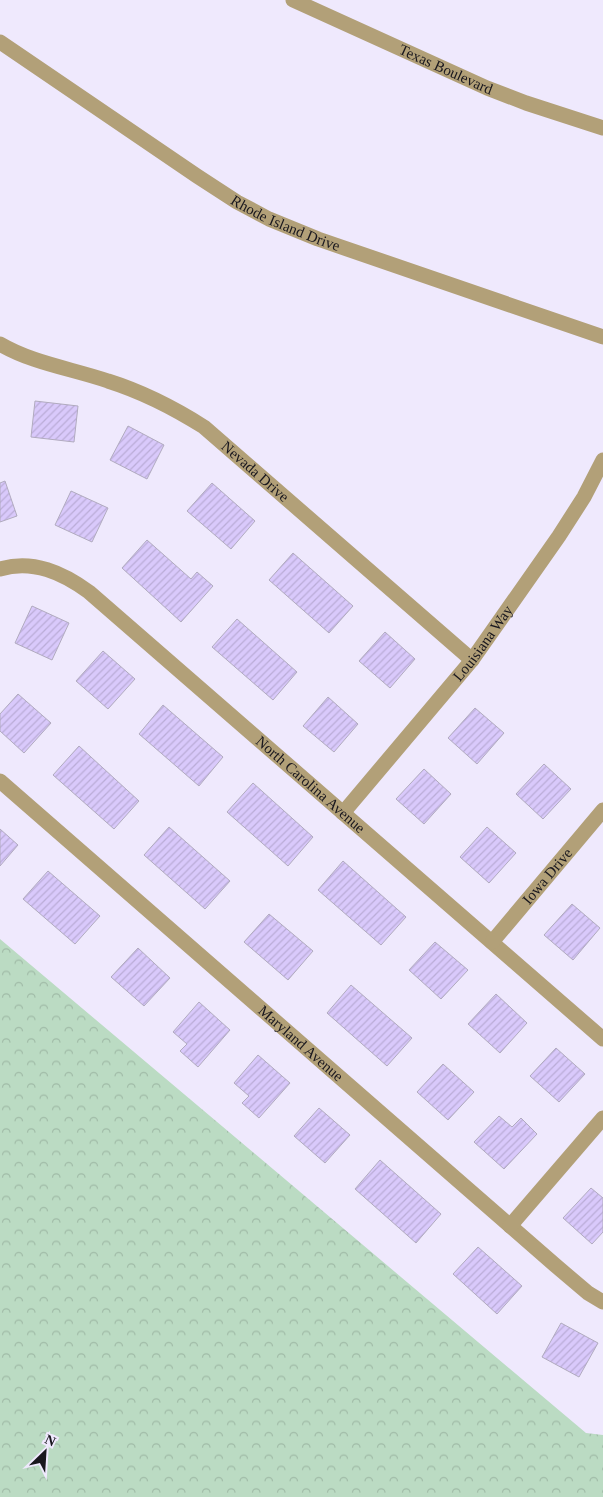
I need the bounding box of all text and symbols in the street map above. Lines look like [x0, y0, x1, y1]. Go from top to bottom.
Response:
street label: Texas Boulevard [397, 41, 495, 98]
street label: Rhode Island Drive [228, 192, 342, 254]
street label: Nevada Drive [218, 438, 292, 505]
street label: Louisiana Way [450, 602, 516, 684]
street label: North Carolina Avenue [253, 733, 368, 836]
street label: Iowa Drive [519, 845, 576, 907]
street label: Maryland Avenue [255, 1002, 346, 1085]
north arrow [20, 1427, 70, 1477]
text: N [43, 1432, 58, 1450]

